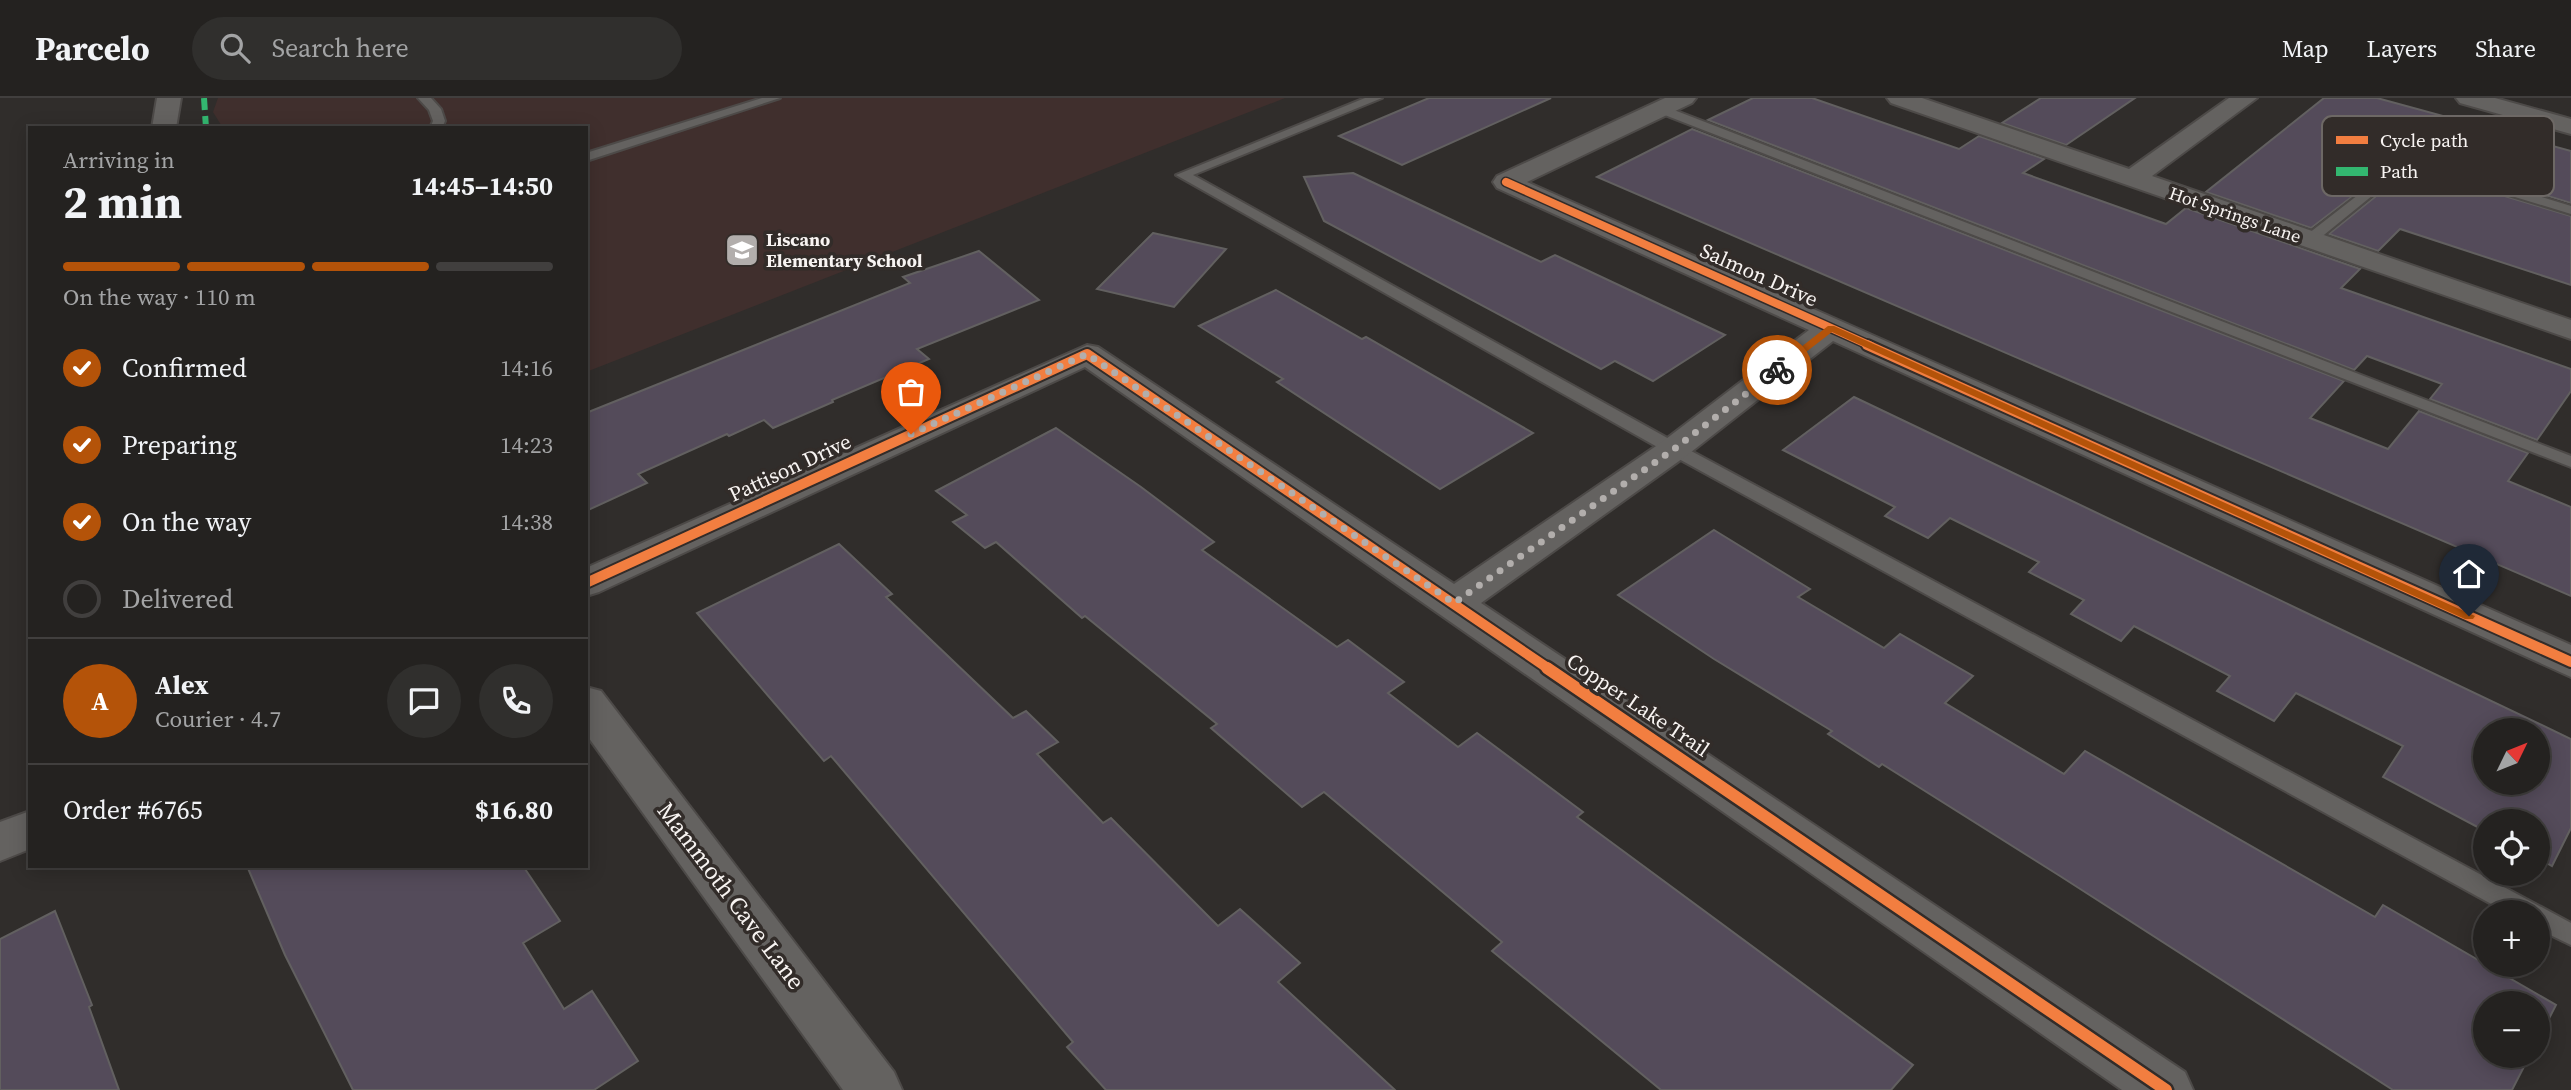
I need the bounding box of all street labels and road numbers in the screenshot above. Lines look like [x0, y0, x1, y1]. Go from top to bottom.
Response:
street label: Hot Springs Lane [2166, 180, 2305, 249]
street label: Salmon Drive [1696, 236, 1823, 313]
street label: Pattison Drive [724, 426, 856, 509]
street label: Copper Lake Trail [1561, 646, 1715, 763]
street label: Mammoth Cave Lane [650, 795, 813, 996]

